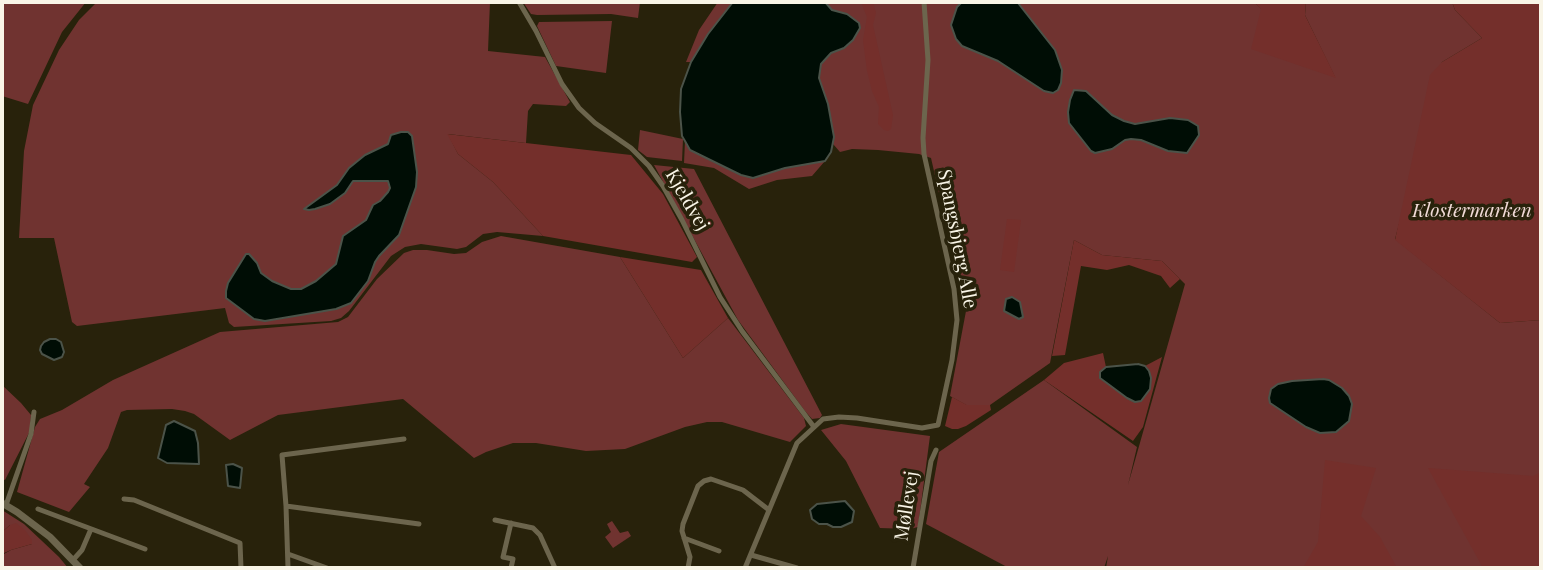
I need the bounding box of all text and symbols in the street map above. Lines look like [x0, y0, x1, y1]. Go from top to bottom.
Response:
street label: Kjeldvej [660, 165, 714, 235]
street label: Spangsbjerg Alle [932, 168, 982, 310]
park label: Klostermarken [1412, 200, 1532, 222]
street label: Møllevej [890, 469, 924, 543]

